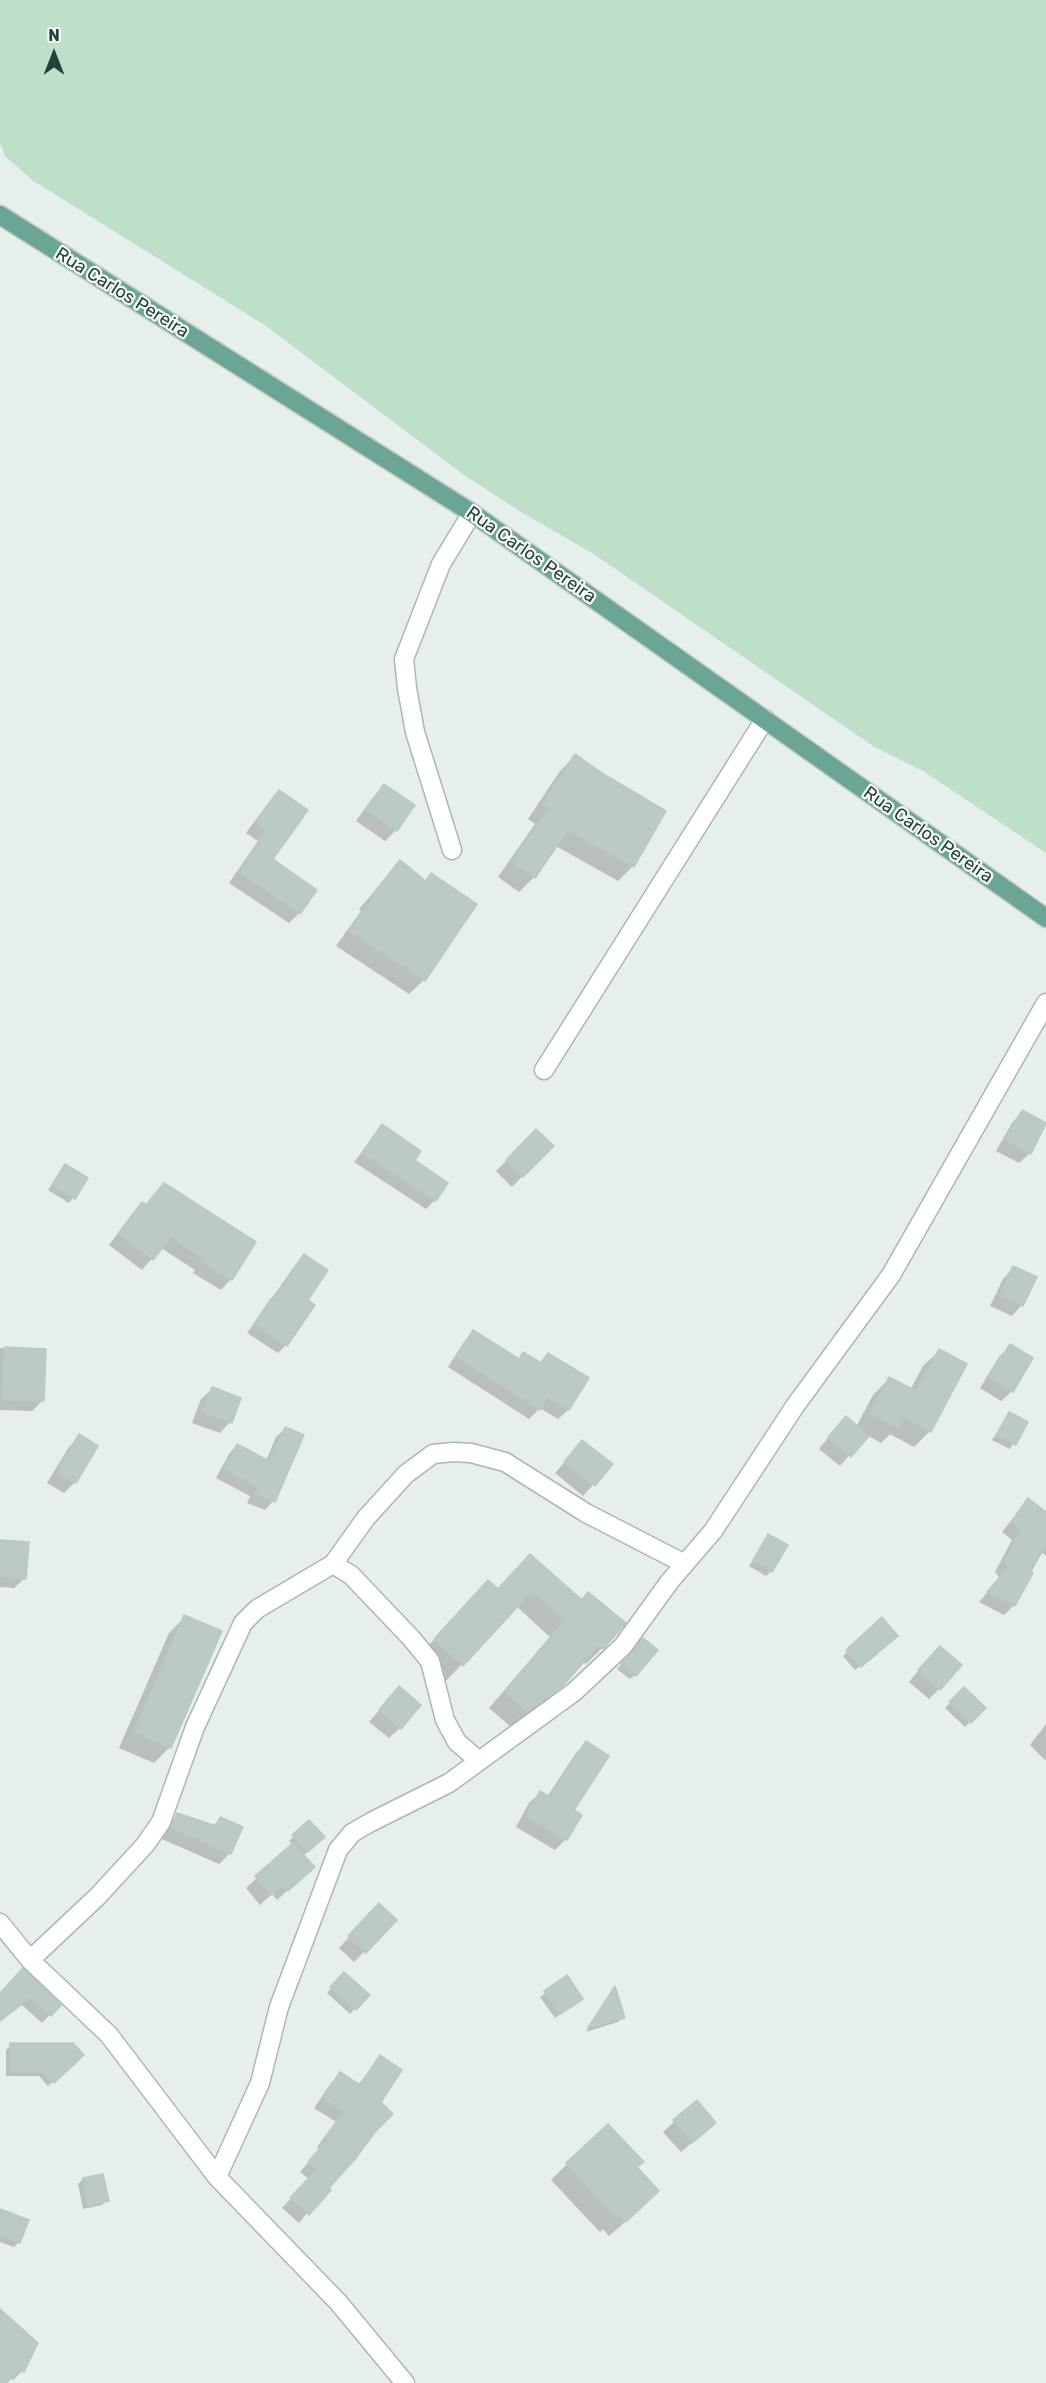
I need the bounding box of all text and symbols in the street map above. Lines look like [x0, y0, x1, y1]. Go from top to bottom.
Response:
north arrow [24, 24, 84, 84]
text: N [48, 26, 60, 45]
street label: Rua Carlos Pereira [51, 243, 193, 343]
street label: Rua Carlos Pereira [462, 502, 600, 608]
street label: Rua Carlos Pereira [859, 782, 997, 888]

